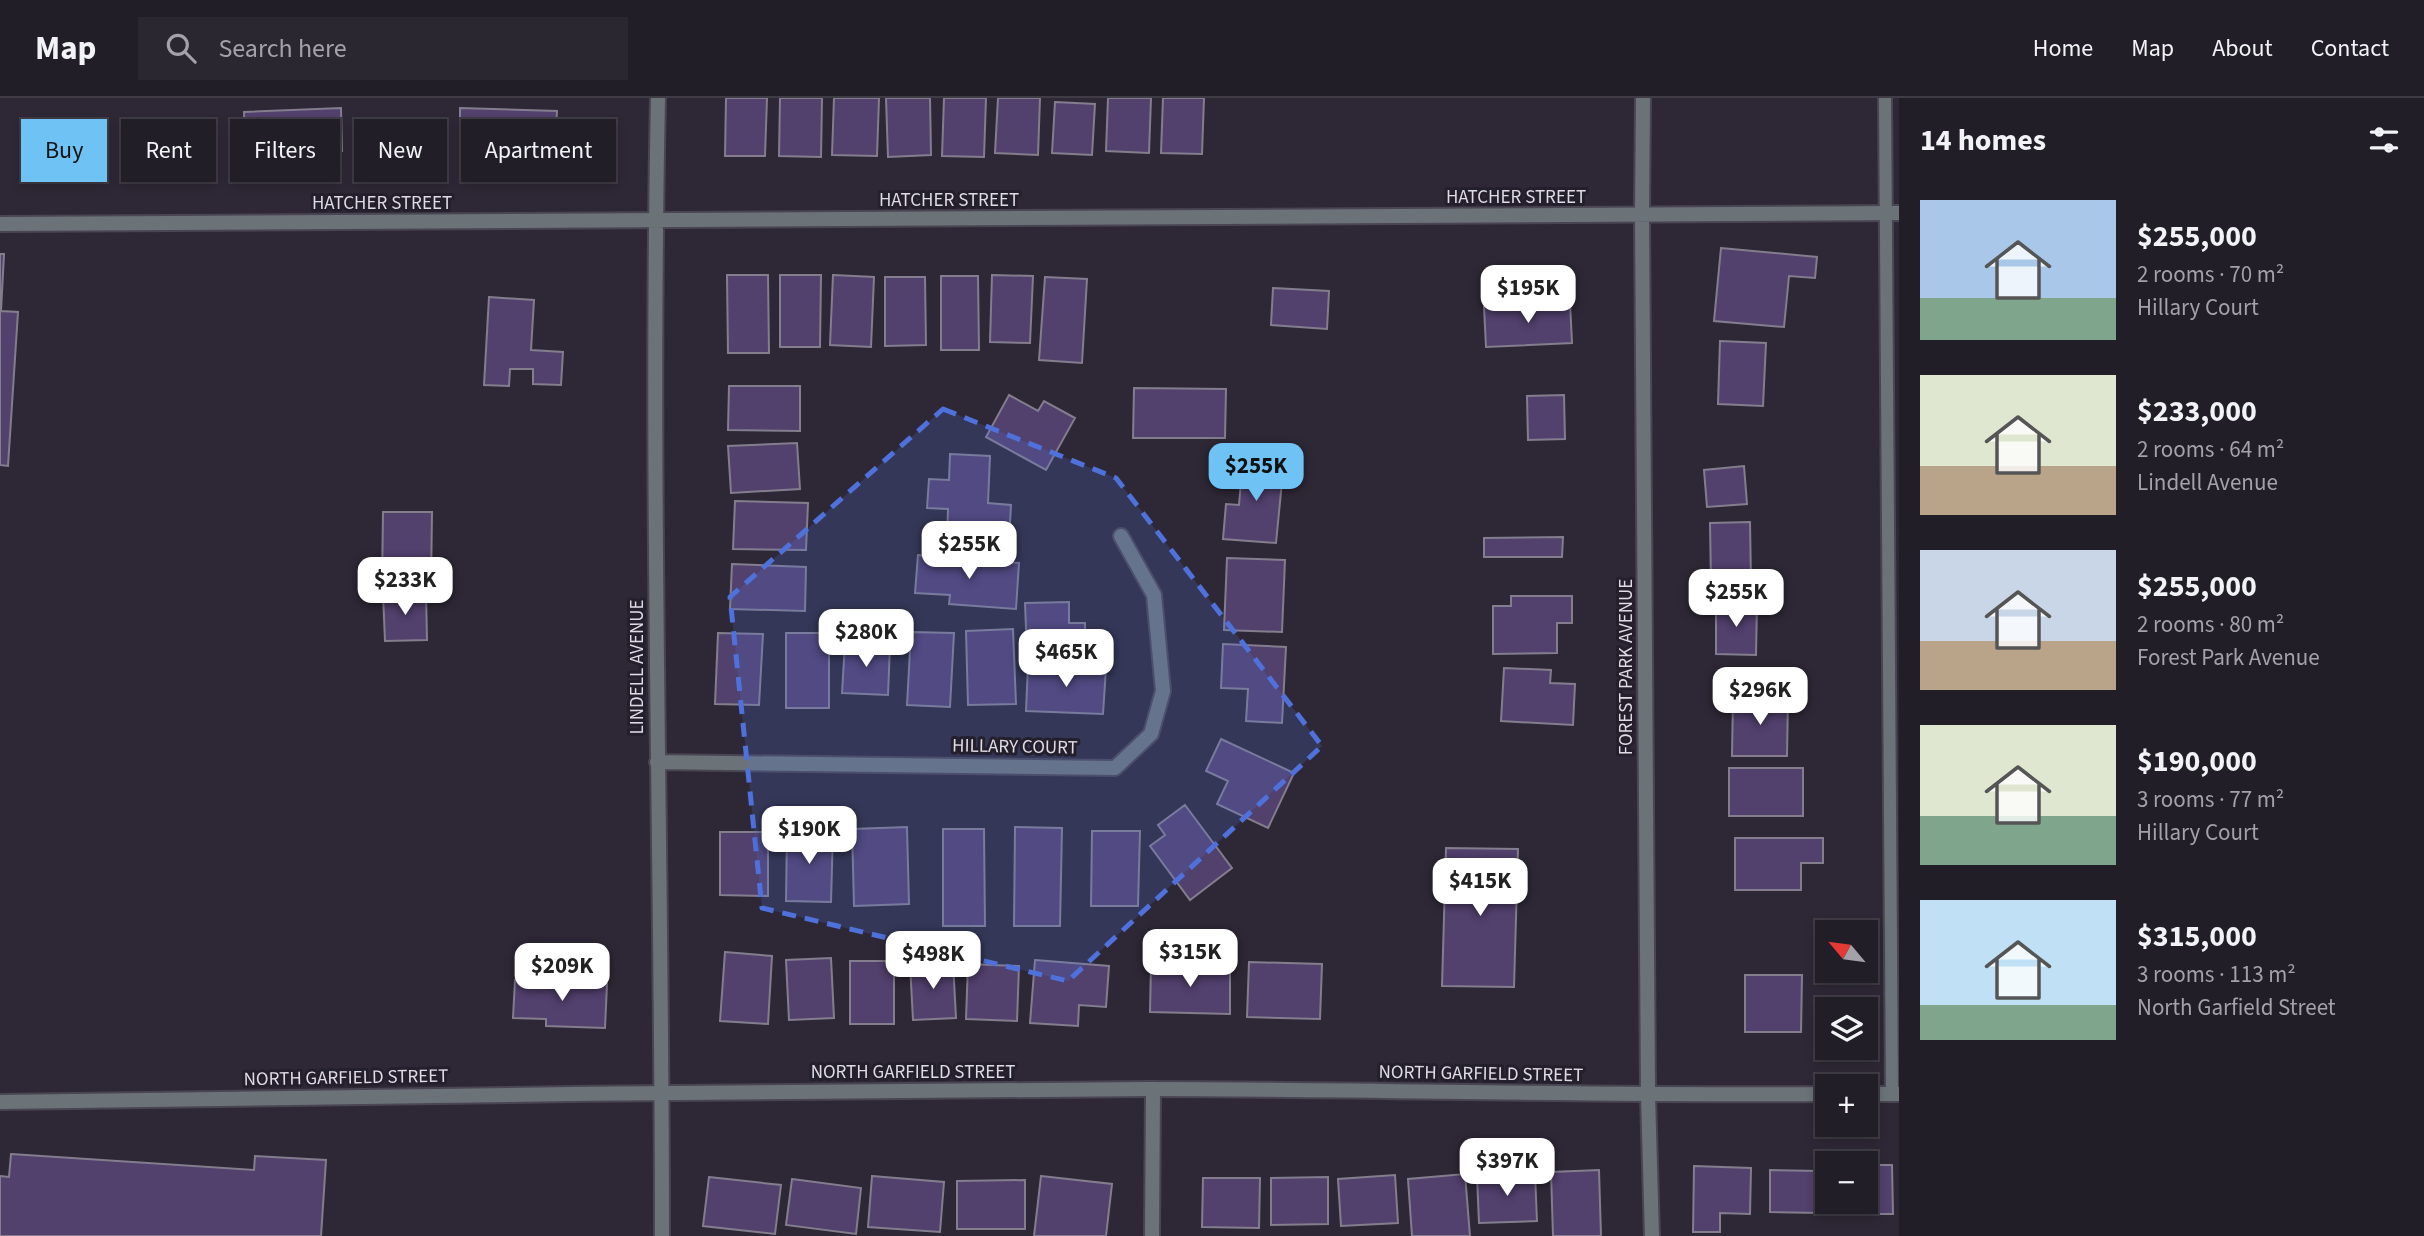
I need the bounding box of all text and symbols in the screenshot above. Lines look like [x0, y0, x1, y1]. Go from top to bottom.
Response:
search box [138, 17, 628, 80]
text: Map [35, 25, 96, 72]
icon: search [162, 29, 200, 67]
text: Search here [218, 30, 347, 67]
text: Home [2033, 31, 2093, 66]
text: Map [2131, 31, 2174, 66]
text: About [2212, 31, 2273, 66]
text: Contact [2311, 31, 2389, 66]
chip: Buy [21, 119, 107, 182]
chip: Rent [121, 119, 216, 182]
chip: Filters [230, 119, 340, 182]
chip: New [354, 119, 447, 182]
chip: Apartment [461, 119, 616, 182]
text: 14 homes [1920, 119, 2046, 162]
icon: filters [2365, 121, 2403, 159]
street label: HATCHER STREET [1446, 184, 1586, 211]
street label: HATCHER STREET [879, 187, 1019, 214]
street label: HATCHER STREET [312, 190, 452, 217]
text: $255,000 [2137, 215, 2257, 258]
icon: home [1976, 228, 2060, 312]
text: 2 rooms · 70 m² [2137, 258, 2284, 291]
pin: $195K [1479, 266, 1577, 325]
text: $195K [1497, 271, 1559, 304]
text: Hillary Court [2137, 291, 2259, 324]
text: $233,000 [2137, 390, 2257, 433]
icon: home [1976, 403, 2060, 487]
text: 2 rooms · 64 m² [2137, 433, 2284, 466]
pin: $255K [1207, 444, 1305, 503]
text: $255K [1225, 449, 1287, 482]
text: Lindell Avenue [2137, 466, 2278, 499]
pin: $255K [920, 522, 1018, 581]
text: $255K [938, 527, 1000, 560]
pin: $233K [356, 558, 454, 617]
text: $233K [374, 563, 436, 596]
text: $255,000 [2137, 565, 2257, 608]
pin: $255K [1687, 570, 1785, 629]
text: $255K [1705, 575, 1767, 608]
icon: home [1976, 578, 2060, 662]
street label: FOREST PARK AVENUE [1613, 579, 1640, 755]
street label: LINDELL AVENUE [624, 600, 651, 734]
text: 2 rooms · 80 m² [2137, 608, 2284, 641]
pin: $280K [817, 610, 915, 669]
text: $280K [835, 615, 897, 648]
pin: $465K [1017, 630, 1115, 689]
text: $465K [1035, 635, 1097, 668]
text: Forest Park Avenue [2137, 641, 2320, 674]
pin: $296K [1711, 668, 1809, 727]
text: $296K [1729, 673, 1791, 706]
street label: HILLARY COURT [952, 732, 1078, 762]
text: $190,000 [2137, 740, 2257, 783]
icon: home [1976, 753, 2060, 837]
text: 3 rooms · 77 m² [2137, 783, 2284, 816]
pin: $190K [760, 806, 858, 866]
text: $190K [778, 812, 840, 845]
text: Hillary Court [2137, 816, 2259, 849]
pin: $415K [1431, 858, 1529, 918]
text: $415K [1449, 864, 1511, 897]
text: $315,000 [2137, 915, 2257, 958]
north arrow [1815, 920, 1878, 984]
map controls [1815, 920, 1878, 1214]
icon: home [1976, 928, 2060, 1012]
pin: $315K [1141, 930, 1239, 989]
pin: $498K [884, 932, 982, 991]
text: $315K [1159, 935, 1221, 968]
text: $498K [902, 937, 964, 970]
pin: $209K [513, 944, 611, 1003]
text: $209K [531, 949, 593, 982]
text: 3 rooms · 113 m² [2137, 958, 2296, 991]
text: North Garfield Street [2137, 991, 2336, 1024]
button: layers [1815, 997, 1878, 1060]
street label: NORTH GARFIELD STREET [811, 1059, 1015, 1086]
street label: NORTH GARFIELD STREET [1378, 1059, 1584, 1089]
street label: NORTH GARFIELD STREET [243, 1063, 449, 1093]
button: + [1815, 1074, 1878, 1137]
pin: $397K [1458, 1138, 1556, 1198]
text: $397K [1476, 1144, 1538, 1177]
button: − [1815, 1151, 1878, 1214]

